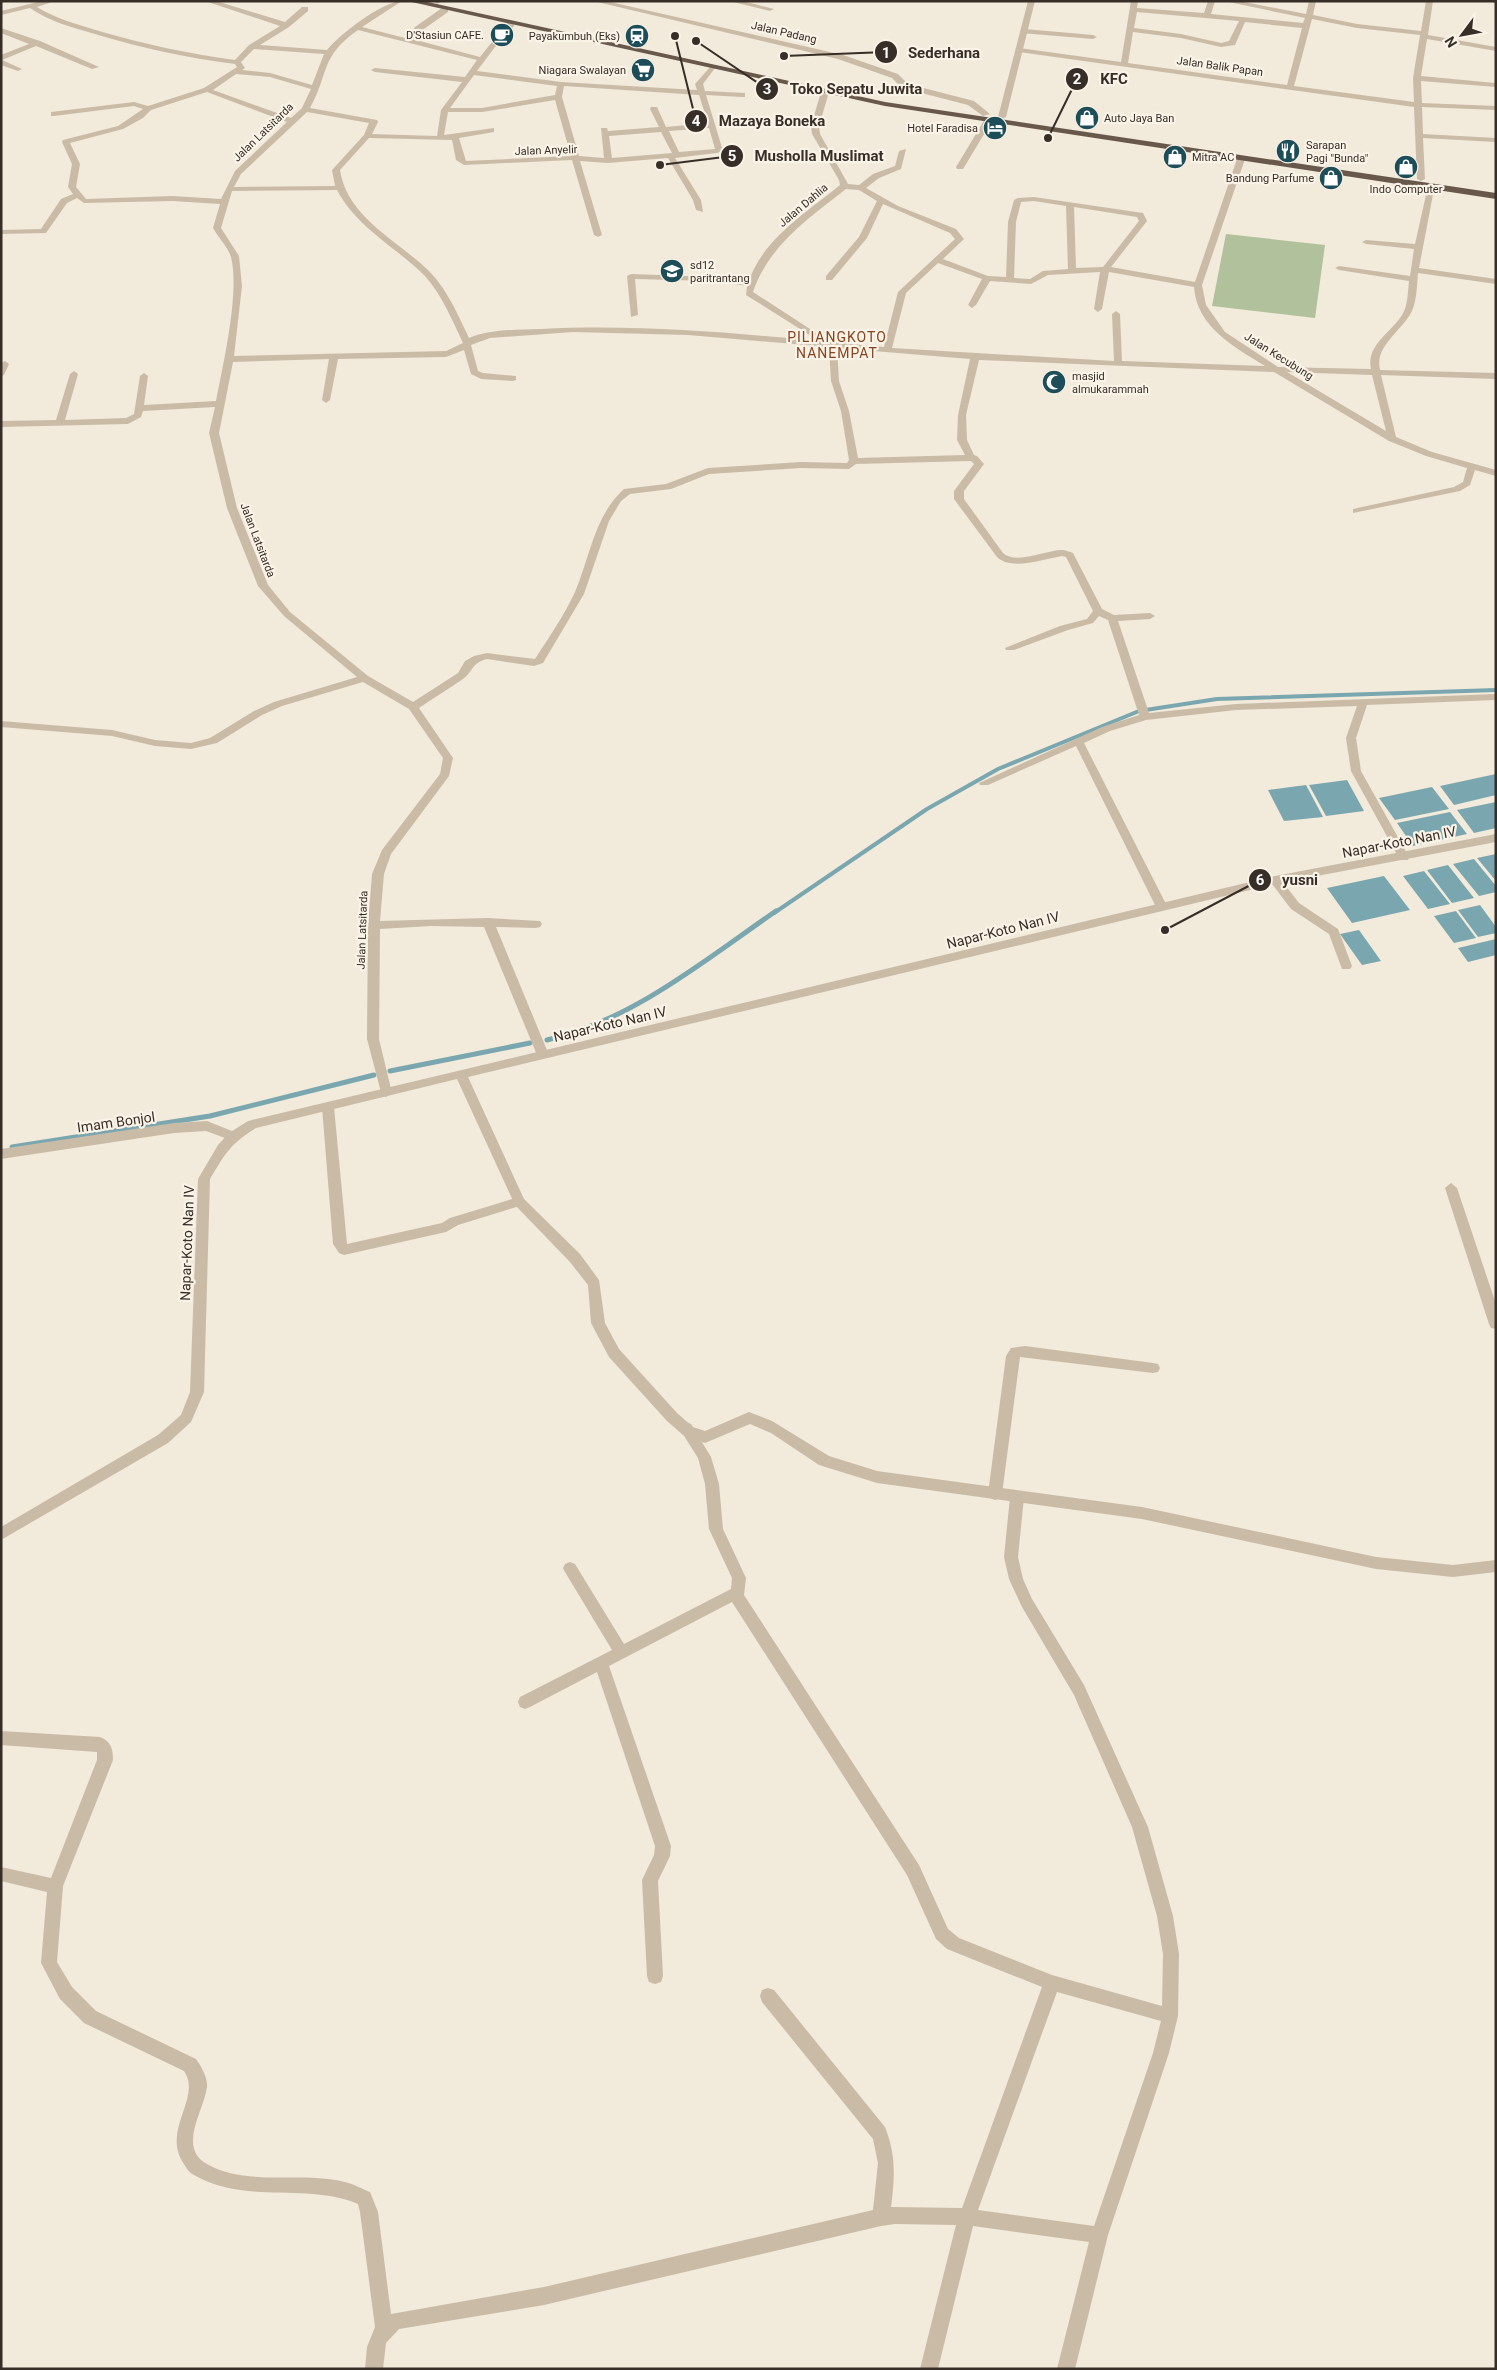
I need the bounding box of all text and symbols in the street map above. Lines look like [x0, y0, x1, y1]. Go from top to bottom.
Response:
north arrow [1437, 10, 1487, 60]
street label: Jalan Padang [750, 19, 818, 46]
cafe icon: D'Stasiun CAFE. [489, 22, 515, 48]
station icon: Payakumbuh (Eks) [624, 23, 650, 49]
place label: D'Stasiun CAFE. [406, 29, 484, 42]
place label: Payakumbuh (Eks) [529, 30, 620, 43]
text: N [1442, 33, 1460, 50]
callout: Sederhana [873, 37, 990, 67]
text: 1 [882, 44, 890, 62]
text: Sederhana [908, 44, 980, 62]
street label: Jalan Balik Papan [1176, 54, 1264, 79]
supermarket icon: Niagara Swalayan [630, 57, 656, 83]
place label: Niagara Swalayan [539, 64, 626, 77]
callout: KFC [1065, 64, 1137, 94]
text: 2 [1073, 70, 1082, 88]
text: KFC [1100, 70, 1128, 88]
callout: Toko Sepatu Juwita [755, 74, 932, 104]
text: 3 [763, 80, 771, 98]
text: Toko Sepatu Juwita [790, 80, 922, 98]
street label: Jalan Latsitarda [230, 100, 296, 164]
shop icon: Auto Jaya Ban [1074, 105, 1100, 131]
callout: Mazaya Boneka [684, 106, 835, 136]
text: 4 [692, 112, 701, 130]
text: Mazaya Boneka [719, 112, 825, 130]
place label: Auto Jaya Ban [1104, 112, 1174, 125]
hotel icon: Hotel Faradisa [982, 115, 1008, 141]
place label: Hotel Faradisa [907, 122, 978, 135]
restaurant icon: Sarapan Pagi "Bunda" [1275, 138, 1301, 164]
place label: Sarapan Pagi "Bunda" [1306, 139, 1368, 165]
callout: Musholla Muslimat [719, 141, 893, 171]
street label: Jalan Anyelir [514, 143, 578, 158]
shop icon: Mitra AC [1162, 144, 1188, 170]
text: 5 [728, 147, 736, 165]
text: Musholla Muslimat [754, 147, 884, 165]
place label: Mitra AC [1192, 151, 1234, 164]
shop icon: Indo Computer [1393, 154, 1419, 180]
shop icon: Bandung Parfume [1318, 165, 1344, 191]
place label: Bandung Parfume [1226, 172, 1314, 185]
street label: Jalan Dahlia [776, 181, 831, 230]
place label: Indo Computer [1370, 183, 1443, 196]
school or university icon: sd12 paritrantang [659, 258, 685, 284]
place label: sd12 paritrantang [690, 259, 750, 285]
district label: PILIANGKOTO NANEMPAT [787, 329, 887, 361]
street label: Jalan Kecubung [1242, 330, 1315, 383]
mosque icon: masjid almukarammah [1041, 369, 1067, 395]
place label: masjid almukarammah [1072, 370, 1149, 396]
street label: Jalan Latsitarda [237, 501, 278, 579]
street label: Napar-Koto Nan IV [1341, 823, 1457, 861]
callout: yusni [1247, 865, 1328, 895]
text: 6 [1256, 871, 1265, 889]
text: yusni [1282, 871, 1318, 889]
street label: Jalan Latsitarda [355, 890, 370, 970]
street label: Napar-Koto Nan IV [945, 908, 1061, 952]
street label: Napar-Koto Nan IV [552, 1003, 668, 1045]
street label: Imam Bonjol [76, 1109, 156, 1135]
street label: Napar-Koto Nan IV [177, 1185, 197, 1301]

